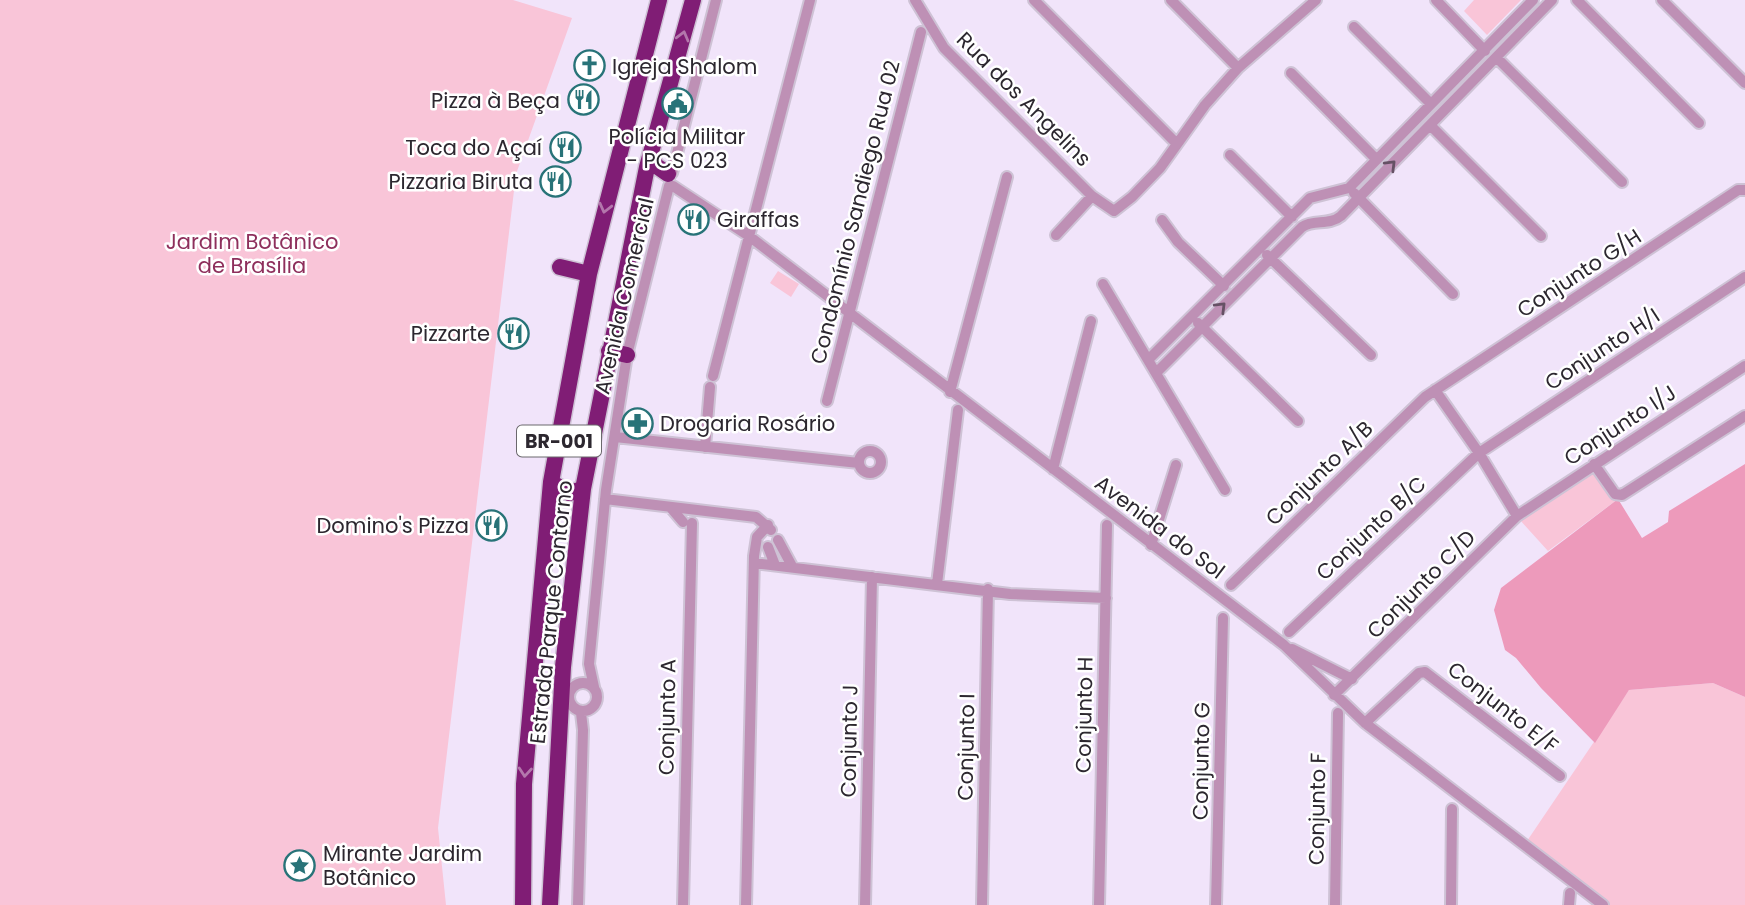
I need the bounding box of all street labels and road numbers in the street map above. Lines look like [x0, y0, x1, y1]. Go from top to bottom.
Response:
street label: Rua dos Angelins [950, 25, 1098, 173]
street label: Condomínio Sandiego Rua 02 [803, 57, 907, 367]
street label: Avenida Comercial [587, 195, 661, 397]
street label: Conjunto G/H [1511, 222, 1647, 324]
street label: Conjunto H/I [1539, 301, 1665, 397]
street label: Conjunto I/J [1558, 378, 1682, 472]
street label: Conjunto A/B [1259, 414, 1379, 532]
road number: BR-001 [517, 426, 601, 456]
street label: Avenida do Sol [1089, 469, 1231, 585]
street label: Conjunto B/C [1310, 469, 1432, 587]
street label: Estrada Parque Contorno [523, 479, 579, 745]
street label: Conjunto C/D [1360, 523, 1482, 645]
street label: Conjunto E/F [1442, 655, 1564, 759]
street label: Conjunto H [1068, 657, 1100, 773]
street label: Conjunto A [651, 659, 683, 775]
street label: Conjunto J [834, 684, 864, 798]
street label: Conjunto I [951, 693, 981, 801]
street label: Conjunto G [1185, 702, 1217, 820]
street label: Conjunto F [1302, 753, 1332, 865]

